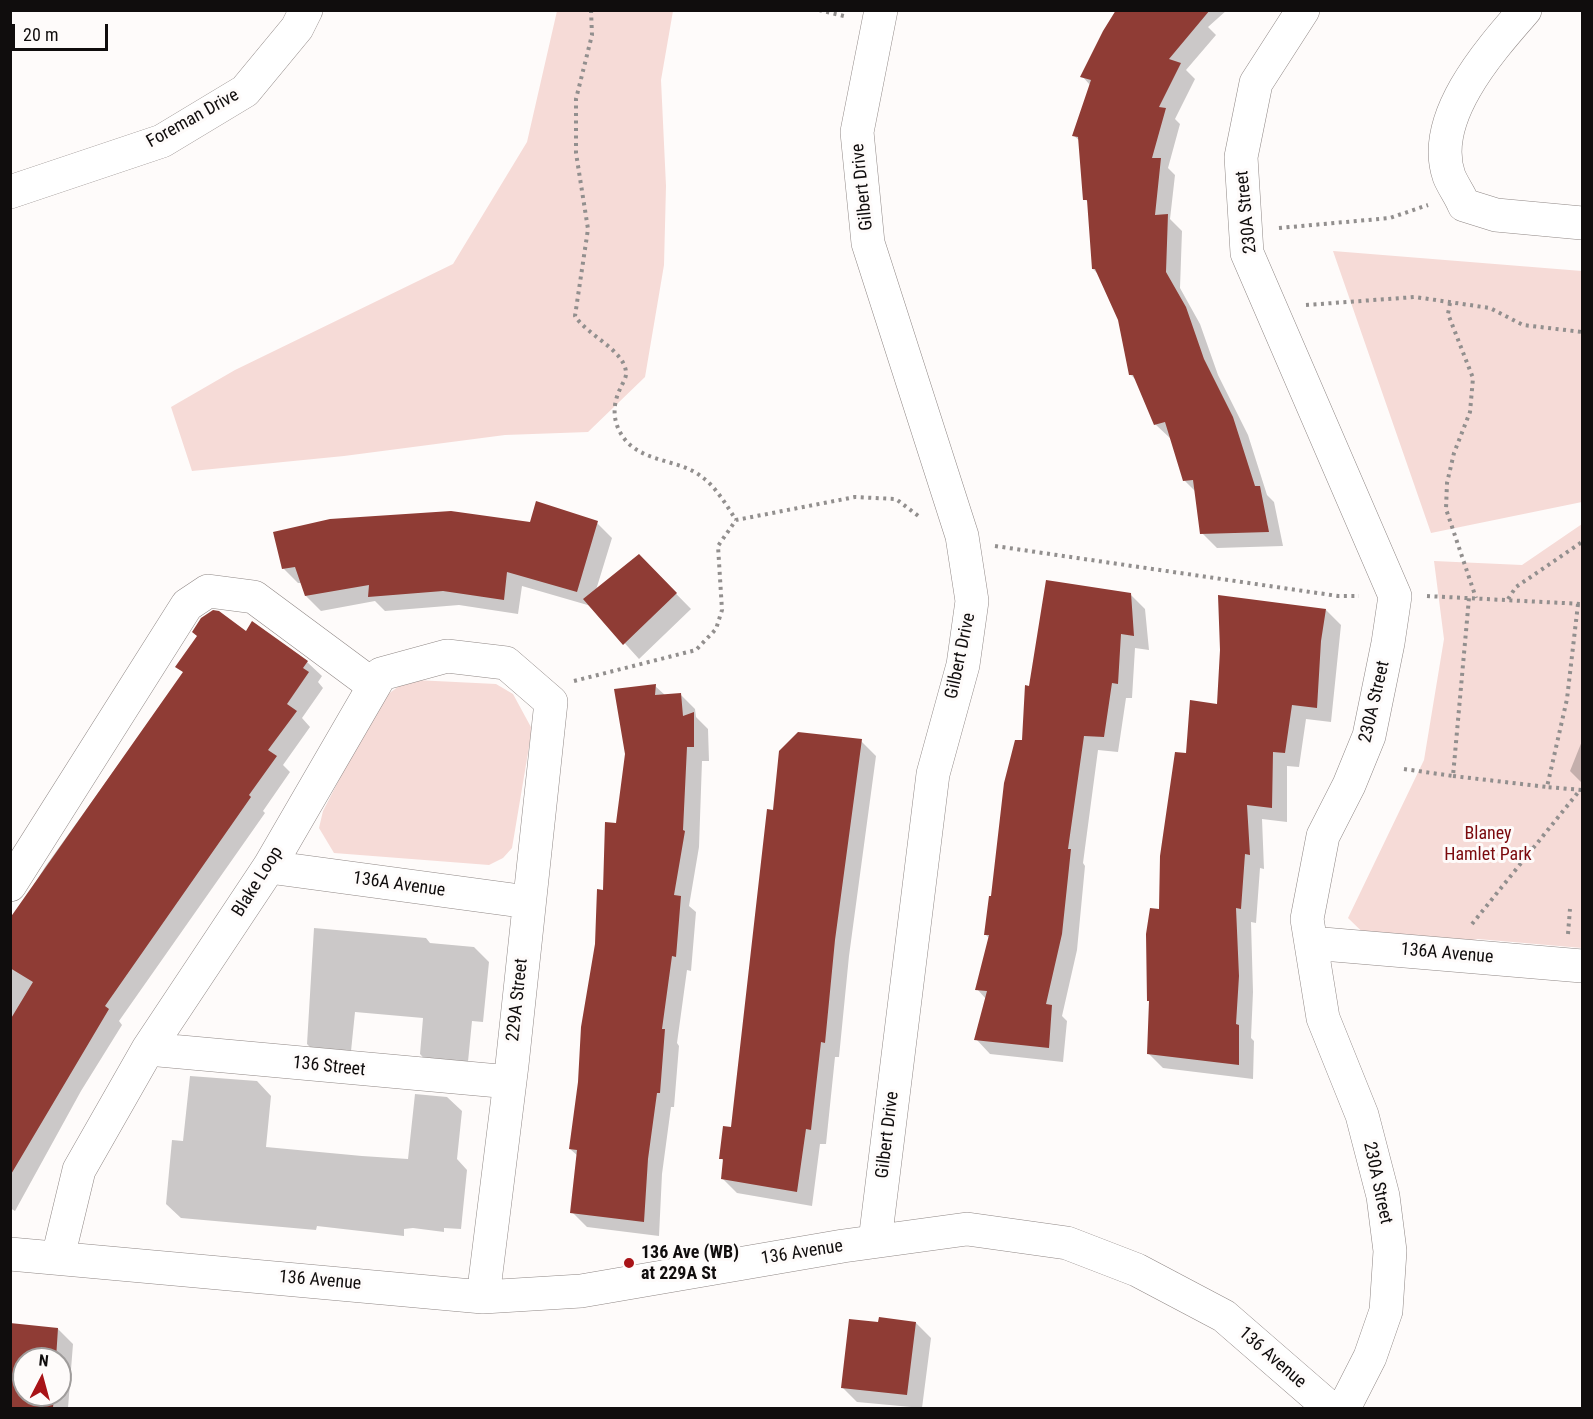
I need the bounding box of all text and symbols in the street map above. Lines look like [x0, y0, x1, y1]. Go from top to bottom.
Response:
scale bar [15, 12, 111, 50]
text: 20 m [23, 24, 58, 45]
street label: Foreman Drive [143, 85, 243, 153]
street label: Gilbert Drive [848, 142, 878, 232]
street label: 230A Street [1232, 169, 1262, 255]
street label: Gilbert Drive [941, 611, 981, 701]
street label: 230A Street [1355, 659, 1395, 745]
park label: Blaney Hamlet Park [1444, 823, 1532, 866]
street label: Blake Loop [228, 843, 288, 921]
street label: 136A Avenue [351, 868, 447, 902]
street label: 136A Avenue [1400, 939, 1494, 969]
street label: 229A Street [503, 957, 533, 1043]
street label: 136 Street [292, 1052, 366, 1082]
street label: Gilbert Drive [872, 1090, 904, 1180]
street label: 230A Street [1358, 1140, 1396, 1226]
street label: 136 Avenue [760, 1236, 844, 1270]
place label: 136 Ave (WB) at 229A St [641, 1242, 739, 1284]
marker: 136 Ave (WB) at 229A St [622, 1256, 636, 1270]
street label: 136 Avenue [278, 1267, 362, 1295]
street label: 136 Avenue [1234, 1323, 1310, 1393]
north arrow [12, 1347, 72, 1407]
text: N [38, 1351, 50, 1371]

